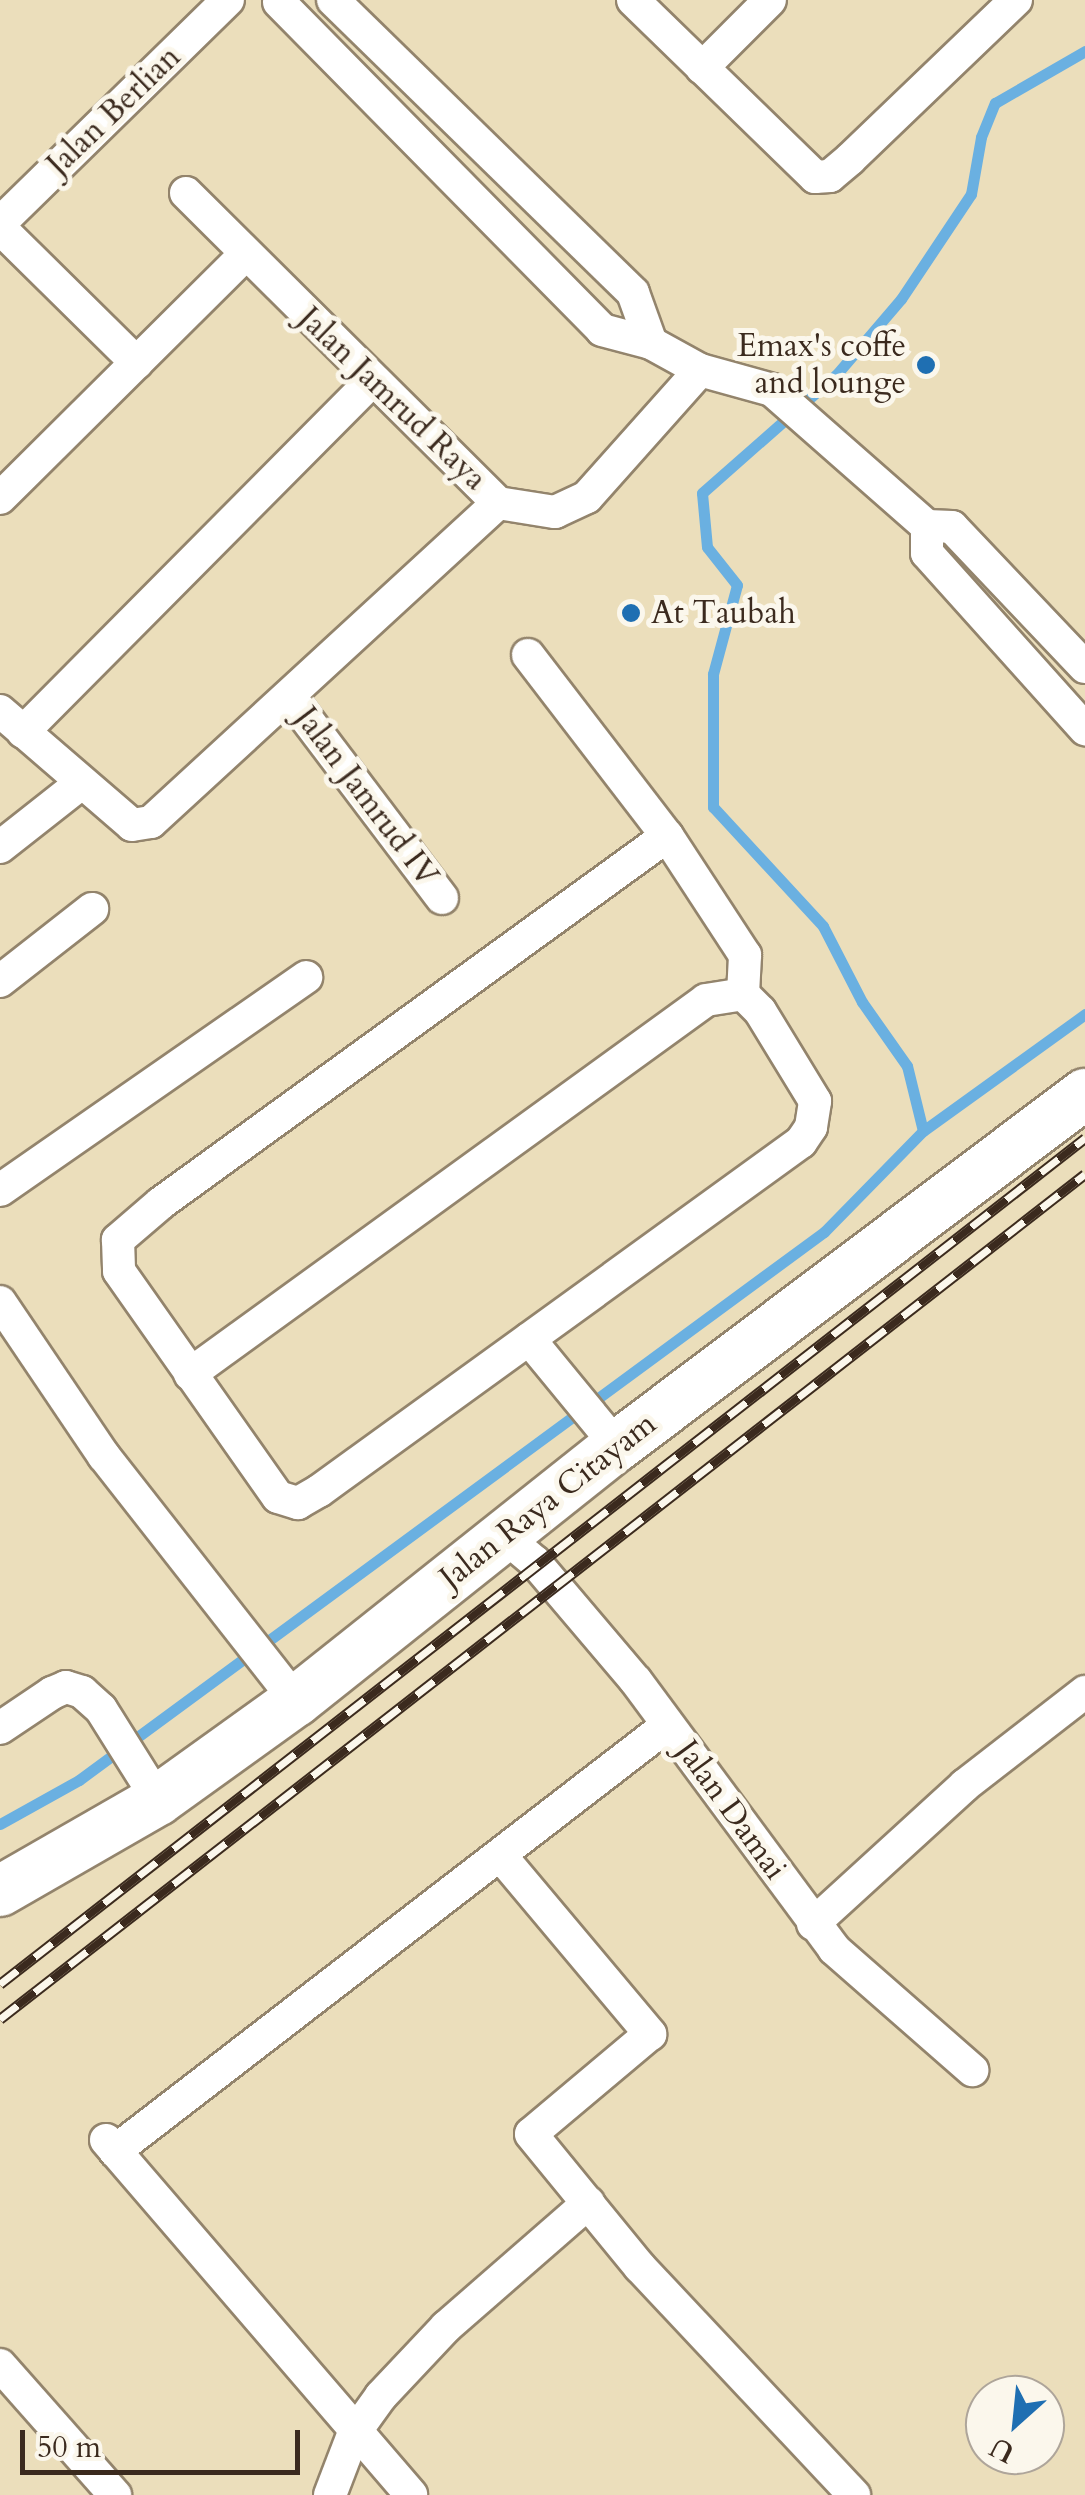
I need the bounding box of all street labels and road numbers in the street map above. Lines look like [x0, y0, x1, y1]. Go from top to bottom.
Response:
street label: Jalan Berlian [39, 38, 189, 184]
street label: Jalan Jamrud Raya [290, 299, 494, 499]
street label: Jalan Jamrud IV [286, 700, 446, 894]
street label: Jalan Raya Citayam [432, 1405, 664, 1597]
street label: Jalan Damai [668, 1733, 794, 1887]

